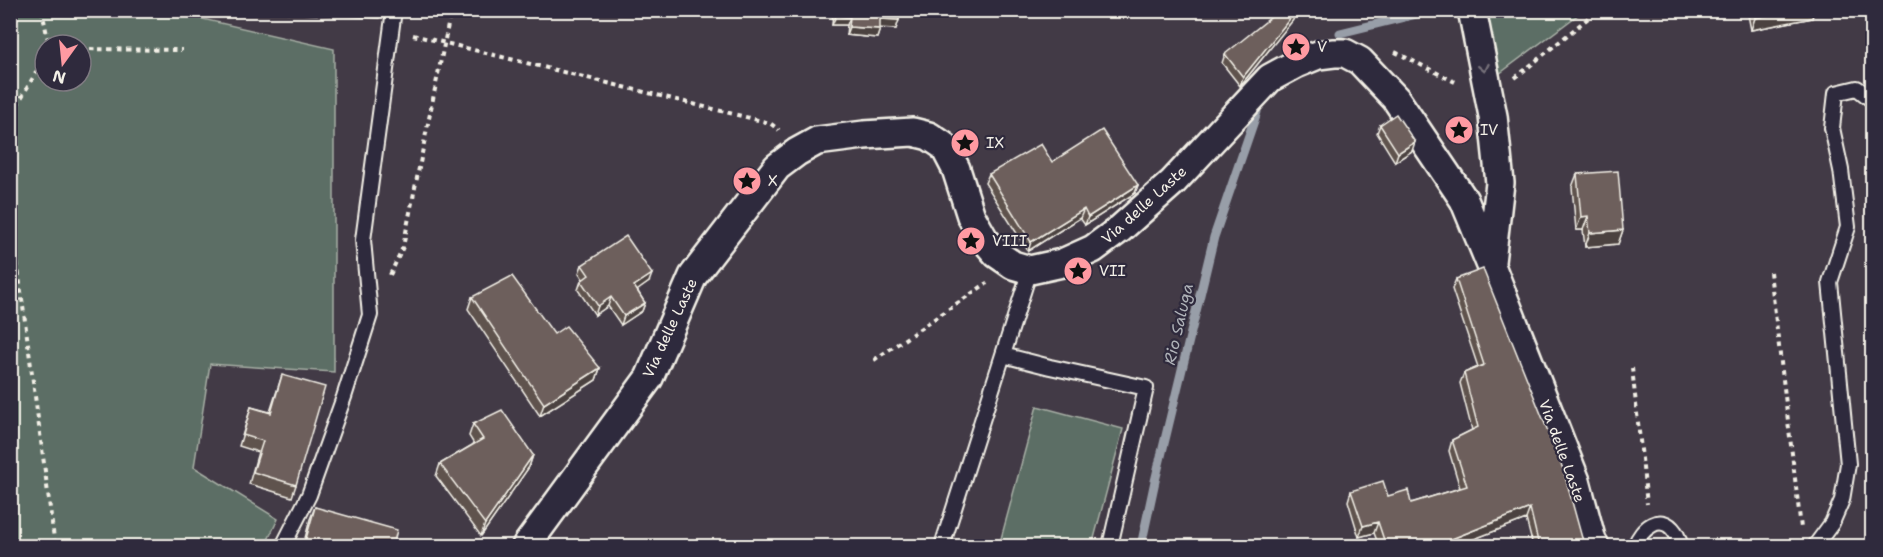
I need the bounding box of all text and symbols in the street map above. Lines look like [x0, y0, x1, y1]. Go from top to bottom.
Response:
place icon: V [1280, 31, 1312, 63]
north arrow [33, 33, 93, 93]
place label: V [1317, 37, 1327, 57]
one-way arrow [1477, 62, 1490, 72]
text: N [50, 65, 68, 89]
place icon: IV [1443, 114, 1475, 146]
place label: IV [1480, 120, 1498, 140]
place icon: IX [949, 127, 981, 159]
place label: IX [986, 133, 1005, 153]
street label: Via delle Laste [1097, 161, 1191, 249]
place icon: X [731, 165, 763, 197]
place label: X [768, 171, 778, 191]
place icon: VIII [955, 225, 987, 257]
place label: VIII [992, 231, 1027, 251]
place icon: VII [1062, 255, 1094, 287]
place label: VII [1099, 261, 1126, 281]
street label: Via delle Laste [638, 275, 702, 381]
water label: Rio Saluga [1159, 281, 1198, 367]
street label: Via delle Laste [1534, 397, 1590, 505]

